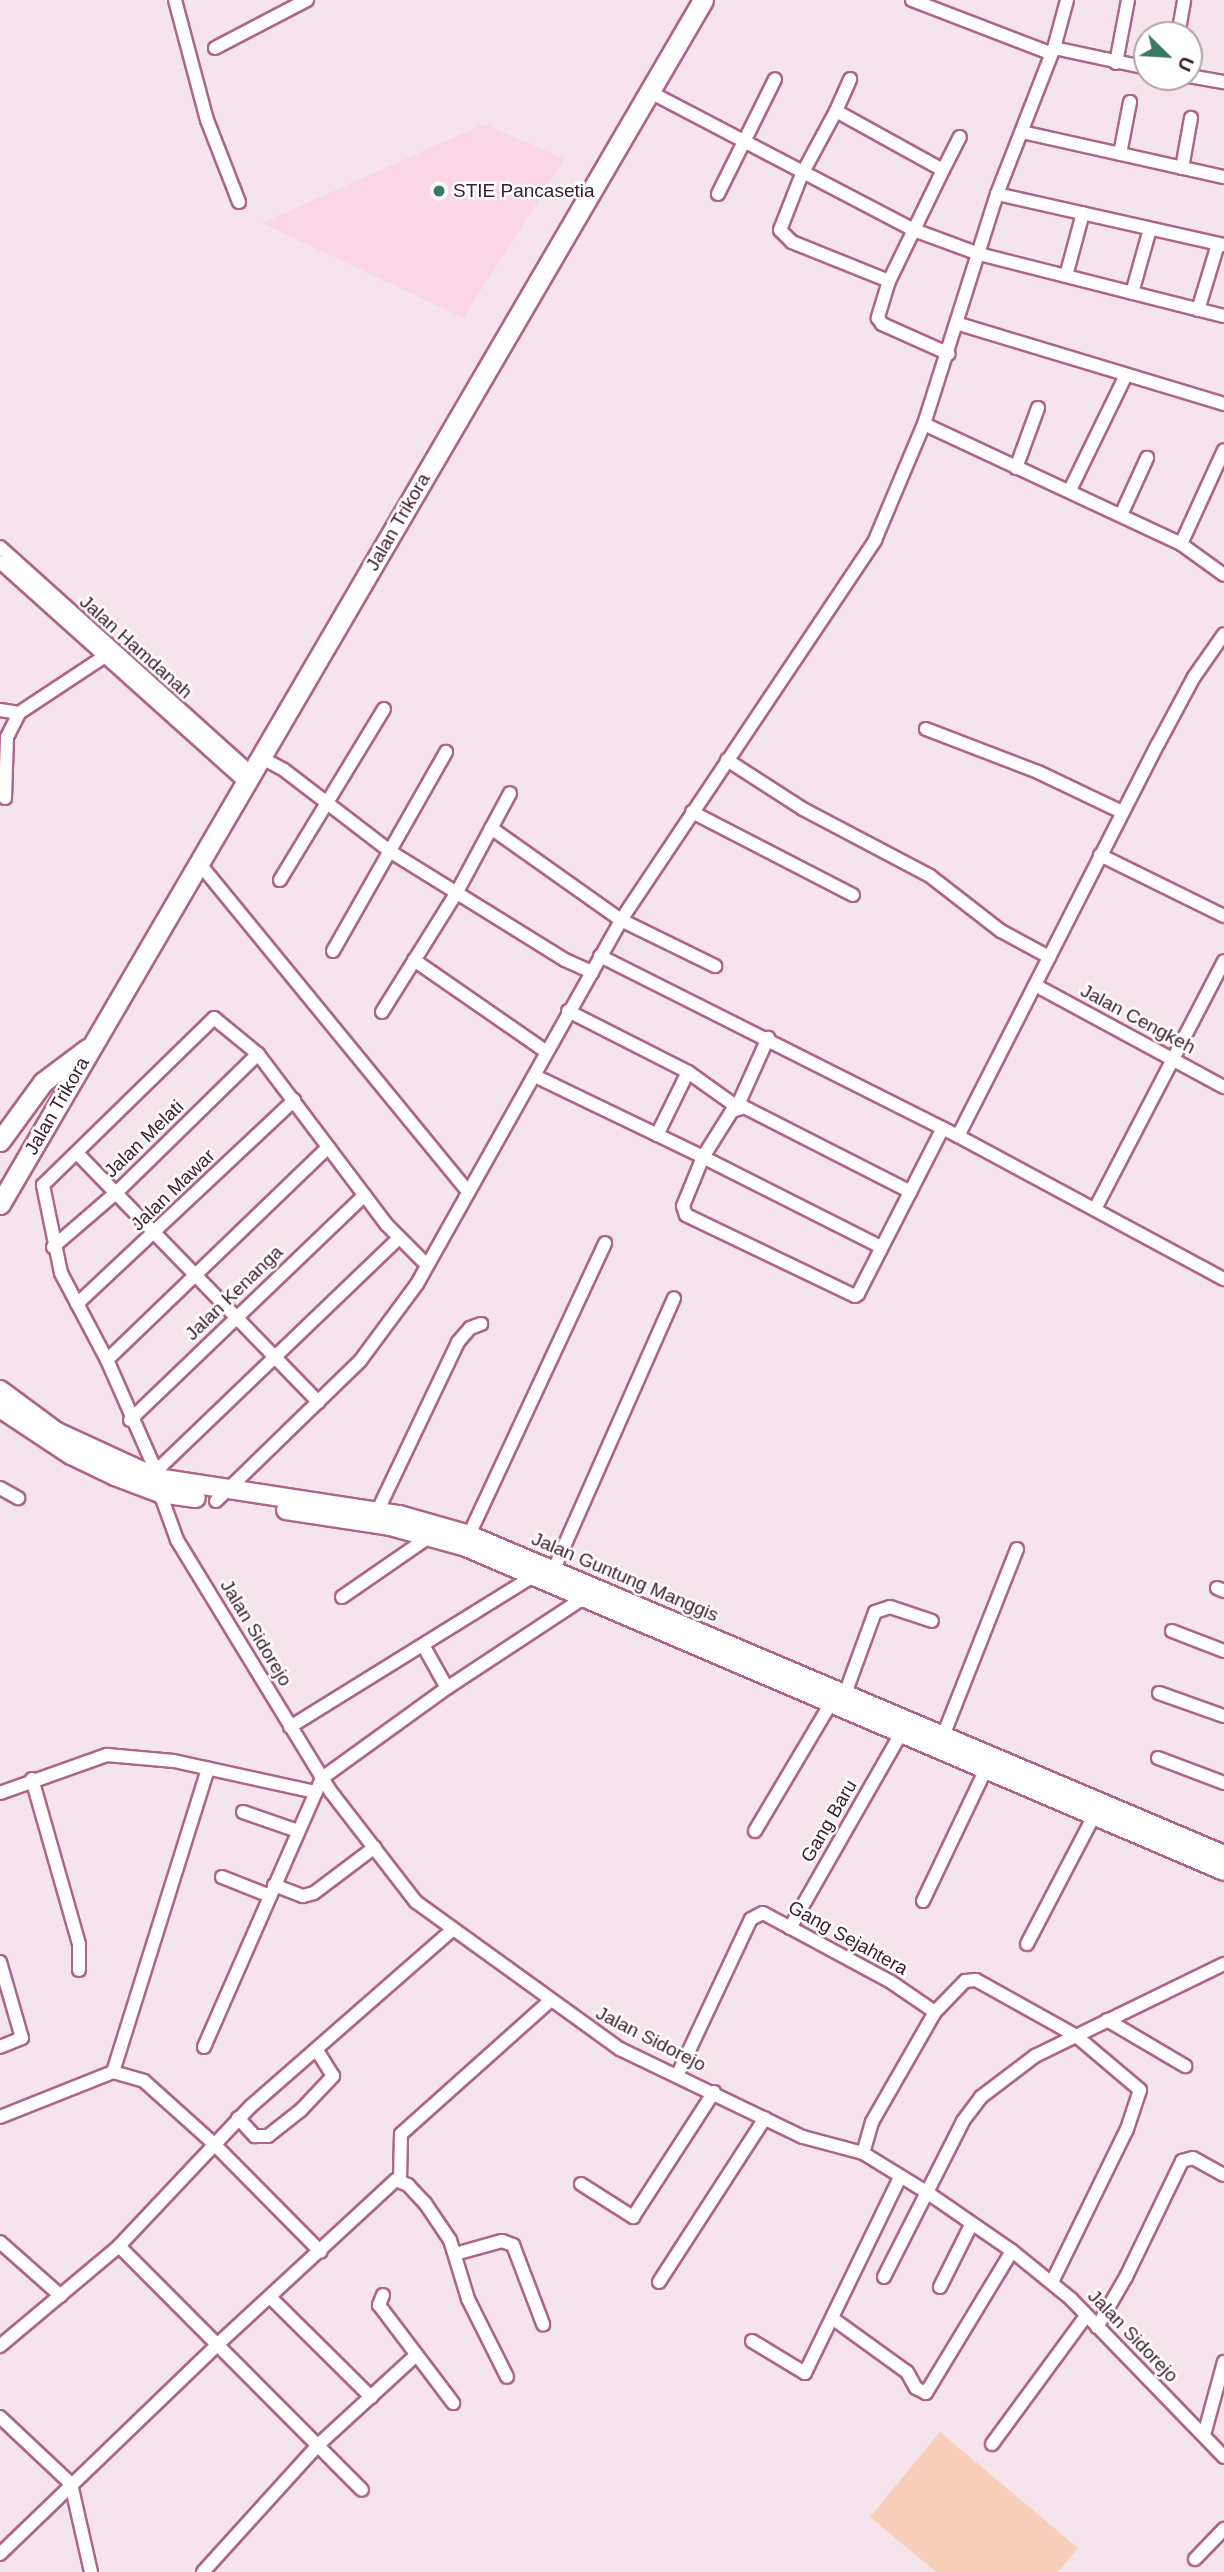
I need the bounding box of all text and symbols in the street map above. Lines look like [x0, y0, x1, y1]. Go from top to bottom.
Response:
north arrow [1133, 21, 1203, 91]
text: U [1173, 53, 1198, 74]
place label: STIE Pancasetia [453, 180, 595, 202]
marker: STIE Pancasetia [431, 183, 447, 199]
street label: Jalan Trikora [361, 469, 435, 575]
street label: Jalan Hamdanah [75, 590, 197, 704]
street label: Jalan Cengkeh [1077, 979, 1199, 1059]
street label: Jalan Trikora [20, 1053, 94, 1159]
street label: Jalan Melati [100, 1096, 188, 1182]
street label: Jalan Mawar [126, 1144, 220, 1236]
street label: Jalan Kenanga [180, 1241, 288, 1345]
street label: Jalan Guntung Manggis [528, 1527, 722, 1627]
street label: Jalan Sidorejo [215, 1576, 297, 1690]
street label: Gang Baru [796, 1776, 862, 1866]
street label: Gang Sejahtera [784, 1896, 912, 1980]
street label: Jalan Sidorejo [592, 2002, 710, 2076]
street label: Jalan Sidorejo [1083, 2285, 1183, 2387]

